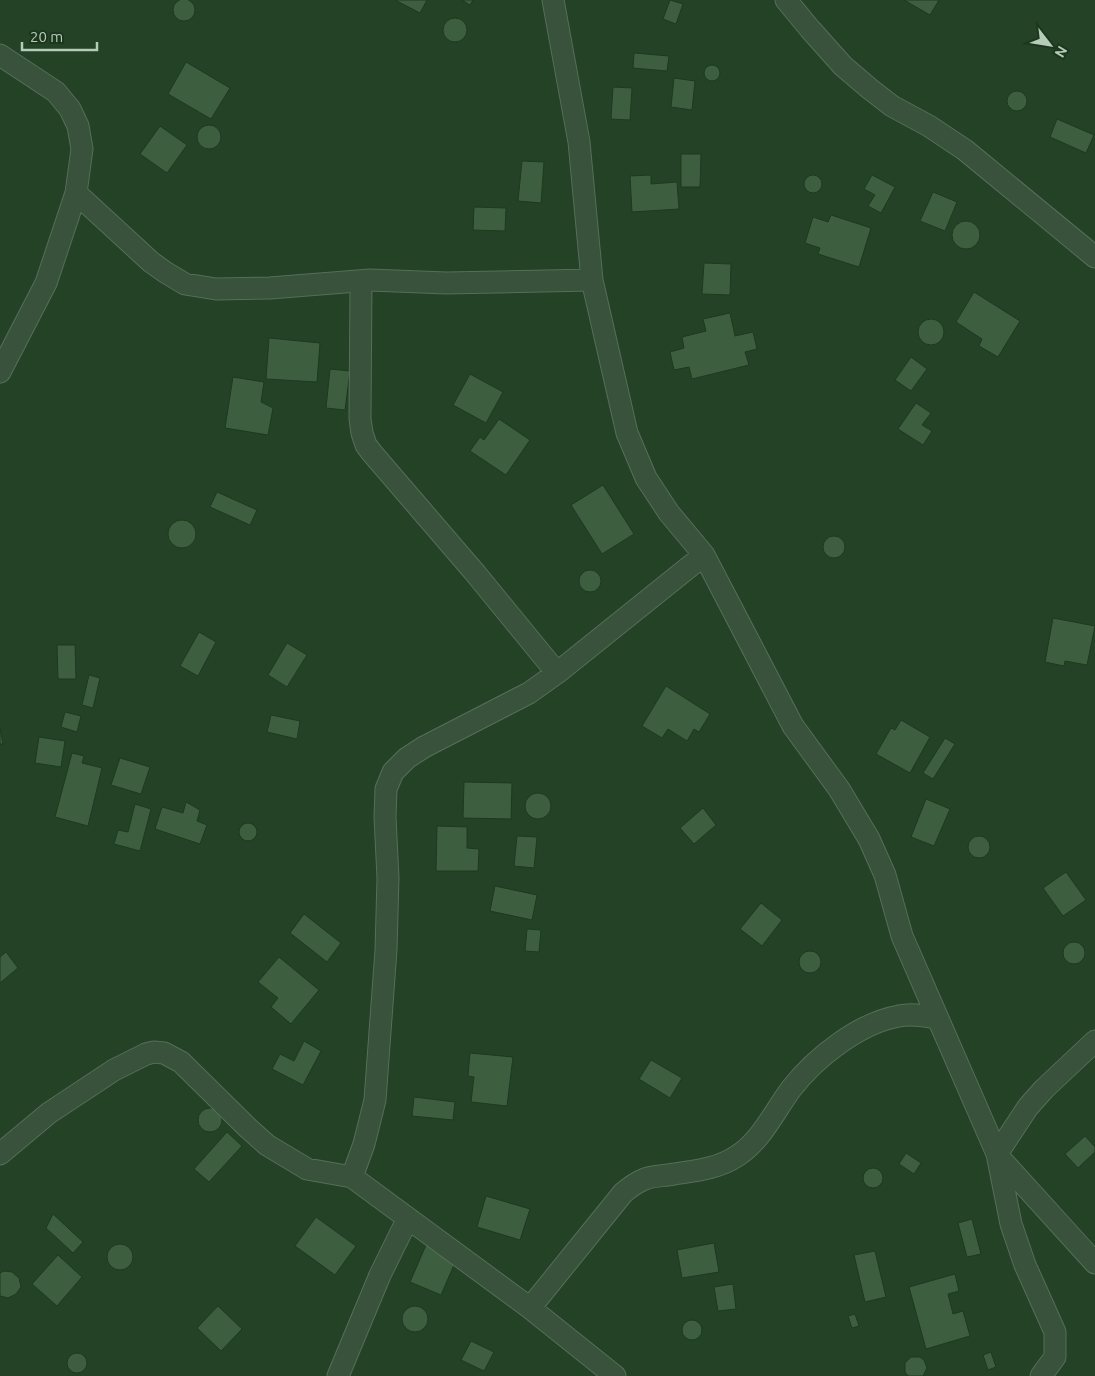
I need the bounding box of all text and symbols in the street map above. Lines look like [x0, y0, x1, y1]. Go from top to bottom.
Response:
scale bar [22, 20, 98, 52]
north arrow [1025, 20, 1075, 70]
text: 20 m [30, 28, 63, 45]
text: N [1052, 43, 1071, 60]

